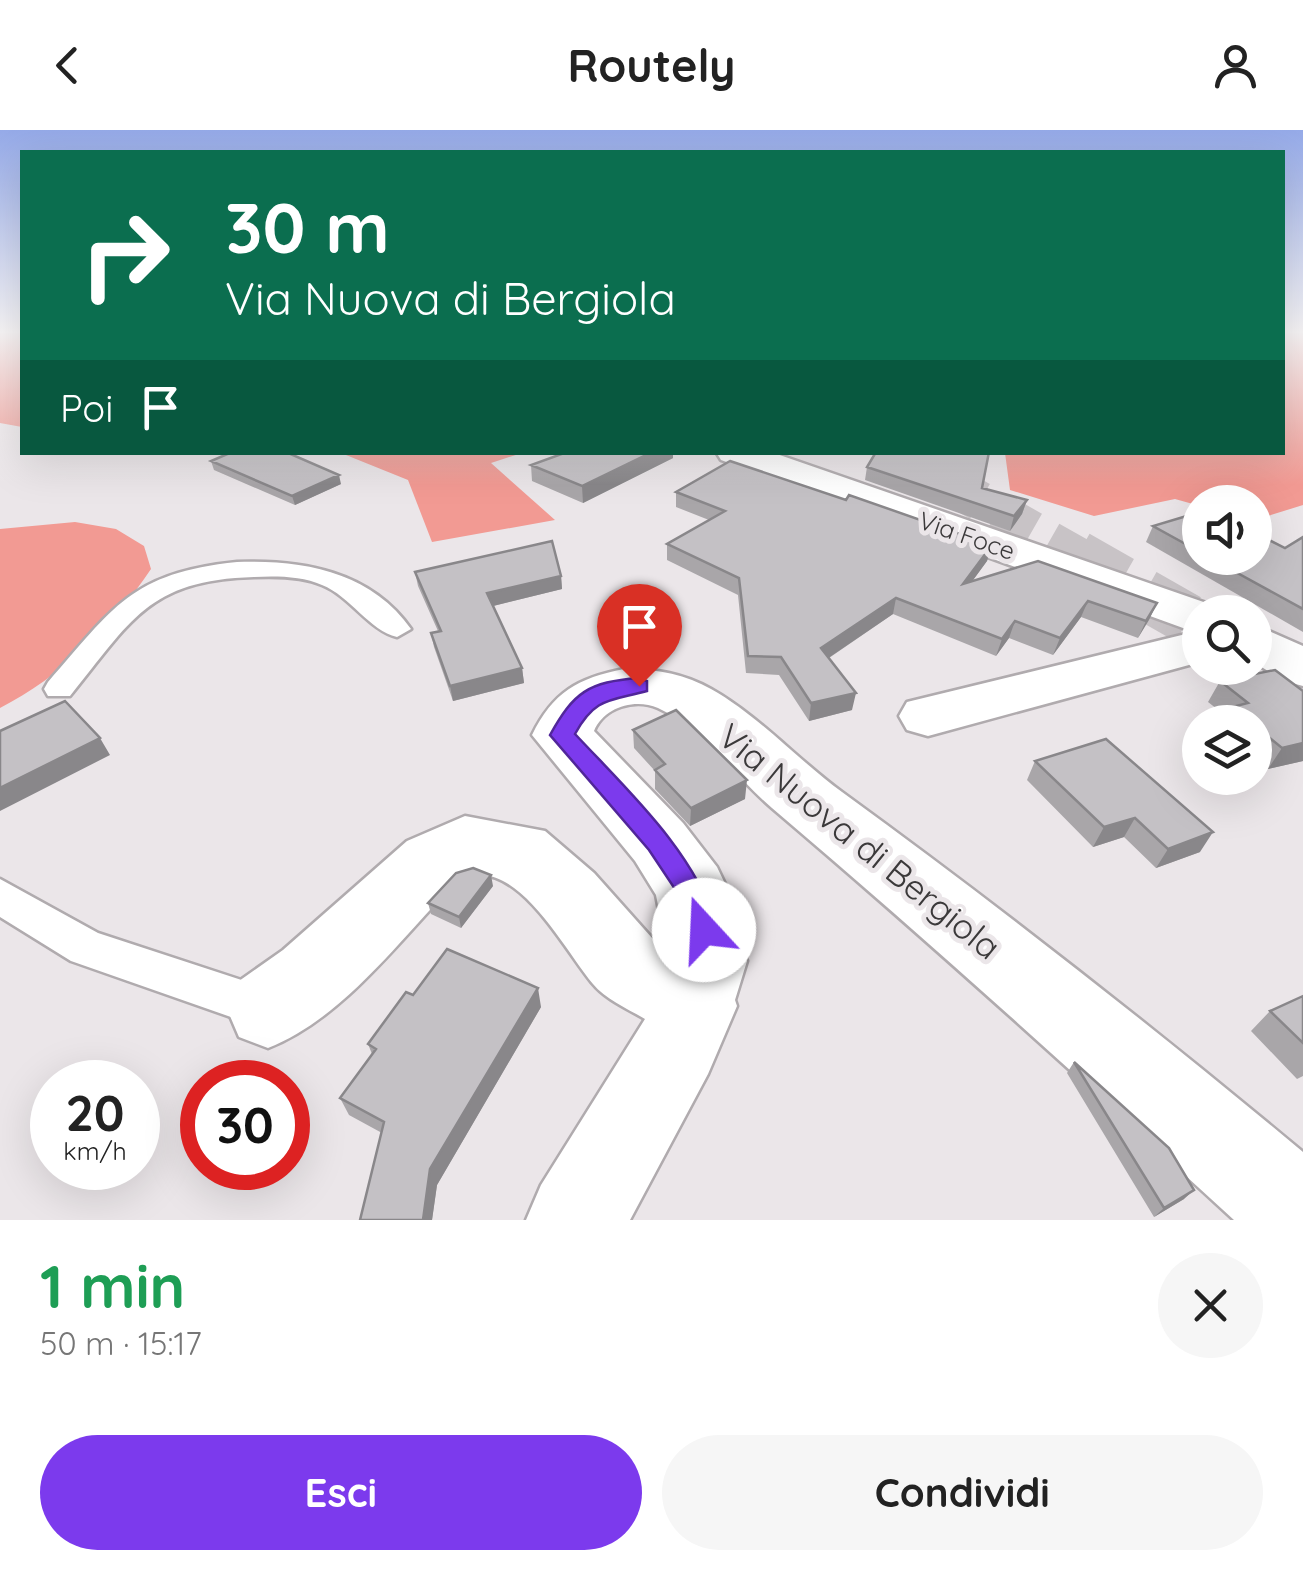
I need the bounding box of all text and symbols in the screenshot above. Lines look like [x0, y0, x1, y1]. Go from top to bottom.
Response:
text: Routely [568, 37, 735, 93]
icon: back [40, 38, 95, 93]
icon: person [1208, 38, 1263, 93]
text: 30 m [225, 183, 390, 271]
icon: right [60, 190, 190, 320]
text: Via Nuova di Bergiola [225, 270, 676, 326]
icon: arrive [133, 380, 188, 435]
text: Poi [60, 384, 113, 432]
map controls [1182, 485, 1272, 795]
button: sound [1182, 485, 1272, 575]
street label: Via Foce [915, 504, 1019, 566]
pin [597, 584, 682, 687]
button: search [1182, 595, 1272, 685]
icon: arrive [612, 599, 667, 654]
button: layers [1182, 705, 1272, 795]
street label: Via Nuova di Bergiola [710, 714, 1010, 968]
position arrow [652, 878, 756, 982]
speed limit sign: 30 [180, 1060, 310, 1190]
text: 20 [65, 1081, 125, 1144]
text: km/h [63, 1135, 127, 1166]
text: 1 min [40, 1248, 185, 1323]
button: close [1158, 1253, 1263, 1358]
text: 50 m · 15:17 [40, 1323, 202, 1363]
button: Esci [40, 1435, 642, 1550]
button: Condividi [662, 1435, 1263, 1550]

